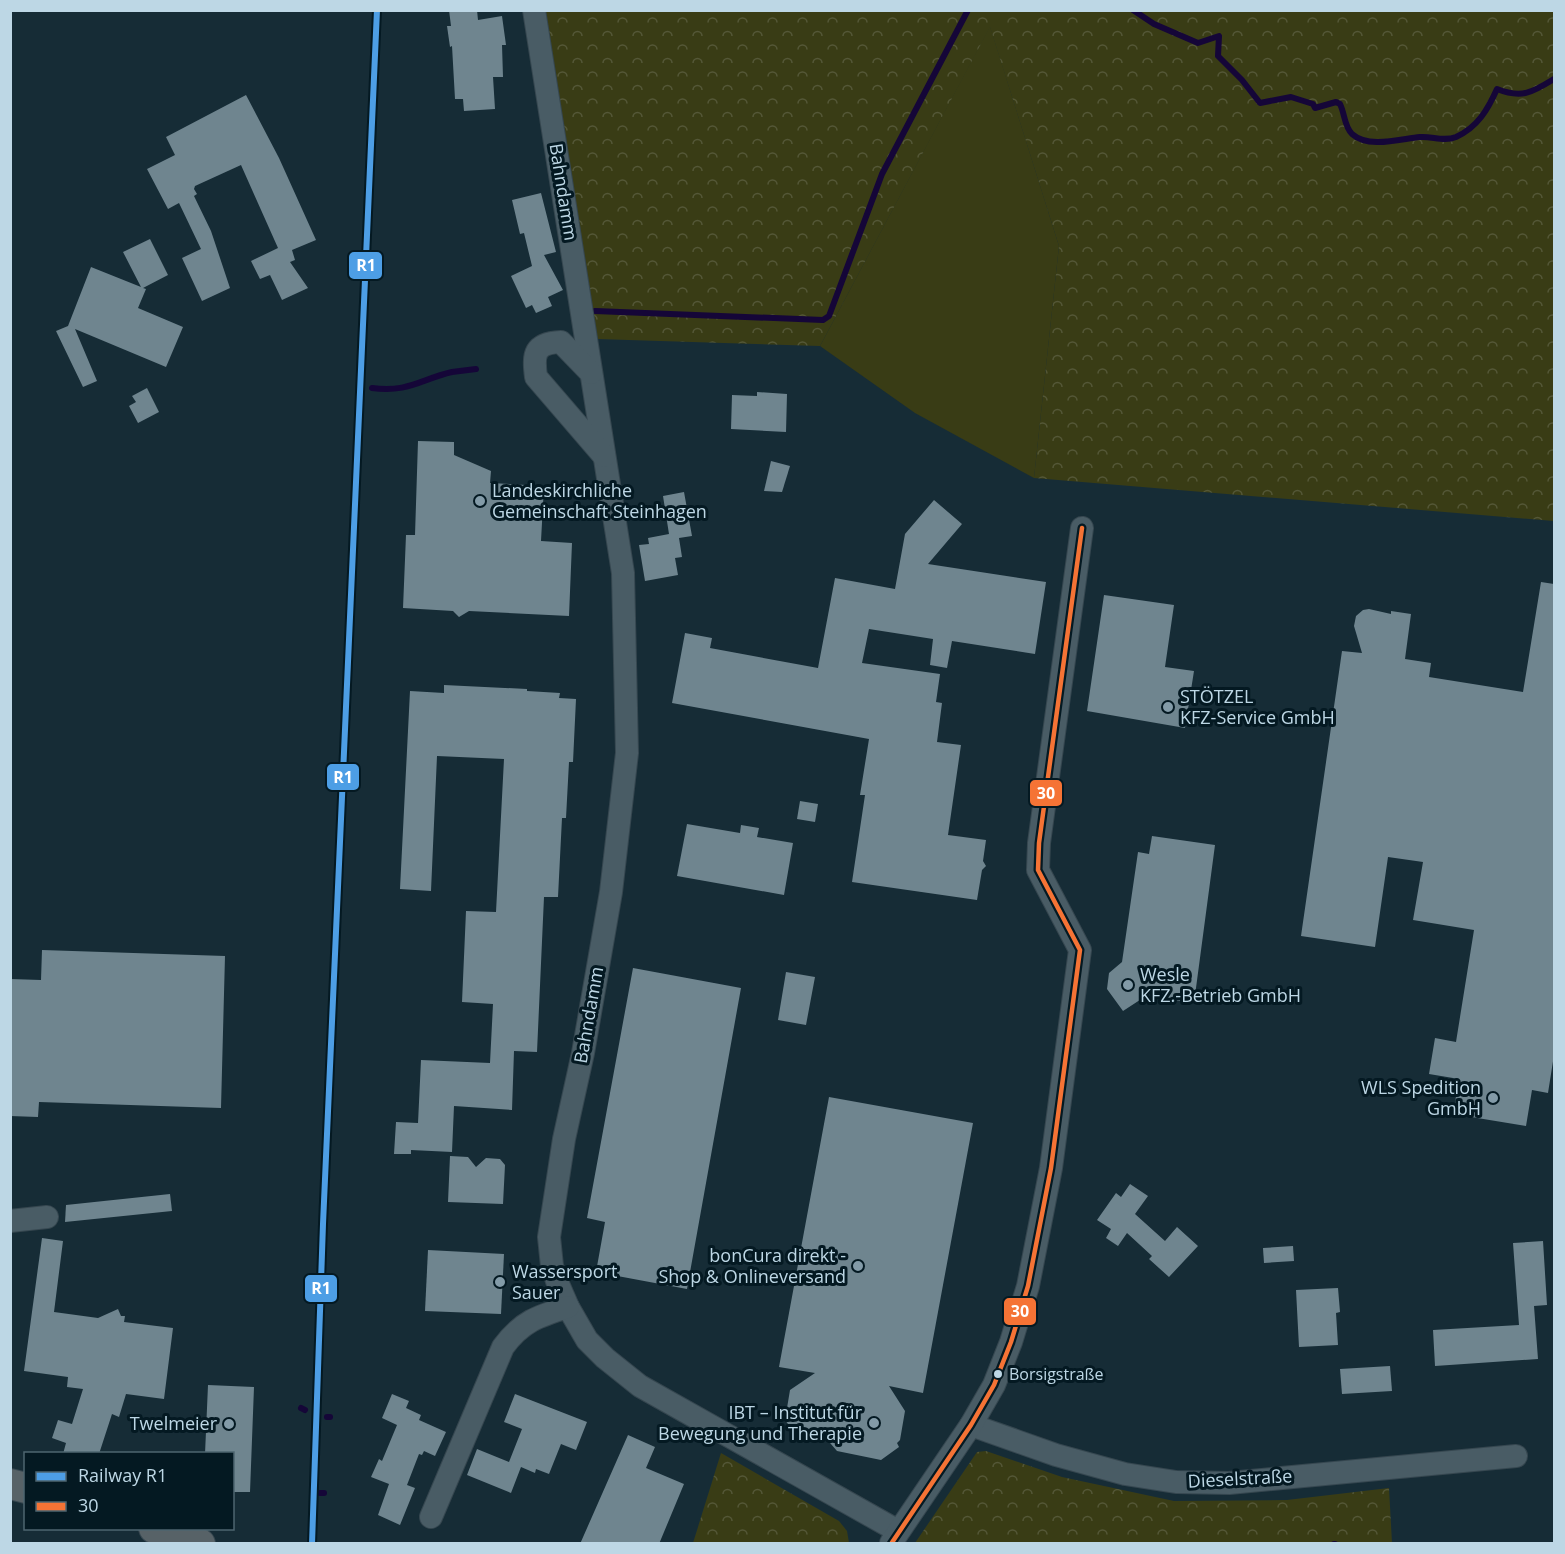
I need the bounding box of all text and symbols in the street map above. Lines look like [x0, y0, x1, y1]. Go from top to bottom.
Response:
street label: Bahndamm [544, 142, 584, 242]
line badge: R1 [348, 251, 383, 280]
text: R1 [356, 254, 376, 276]
place label: Landeskirchliche Gemeinschaft Steinhagen [492, 478, 707, 523]
marker: Landeskirchliche Gemeinschaft Steinhagen [473, 494, 487, 508]
place label: STÖTZEL KFZ-Service GmbH [1180, 684, 1335, 729]
marker: STÖTZEL KFZ-Service GmbH [1161, 700, 1175, 714]
line badge: R1 [326, 763, 360, 791]
text: R1 [333, 766, 353, 788]
line badge: 30 [1029, 779, 1063, 807]
text: 30 [1037, 782, 1055, 804]
place label: Wesle KFZ.-Betrieb GmbH [1140, 962, 1301, 1007]
street label: Bahndamm [568, 964, 608, 1065]
marker: Wesle KFZ.-Betrieb GmbH [1121, 978, 1135, 992]
place label: WLS Spedition GmbH [1361, 1075, 1481, 1120]
marker: WLS Spedition GmbH [1486, 1091, 1500, 1105]
place label: bonCura direkt - Shop & Onlineversand [658, 1243, 846, 1288]
place label: Wassersport Sauer [512, 1259, 617, 1304]
marker: bonCura direkt - Shop & Onlineversand [851, 1259, 865, 1273]
line badge: R1 [304, 1274, 338, 1303]
marker: Wassersport Sauer [493, 1275, 507, 1289]
text: R1 [311, 1277, 331, 1299]
line badge: 30 [1003, 1297, 1037, 1326]
text: 30 [1011, 1300, 1029, 1322]
place label: Borsigstraße [1009, 1363, 1104, 1385]
marker: Borsigstraße [992, 1368, 1004, 1380]
place label: IBT – Institut für Bewegung und Therapie [658, 1400, 863, 1445]
place label: Twelmeier [130, 1411, 218, 1435]
marker: IBT – Institut für Bewegung und Therapie [867, 1416, 881, 1430]
marker: Twelmeier [222, 1417, 236, 1431]
legend [24, 1452, 234, 1530]
text: Railway R1 [78, 1463, 167, 1487]
street label: Dieselstraße [1187, 1463, 1293, 1493]
text: 30 [78, 1493, 99, 1517]

